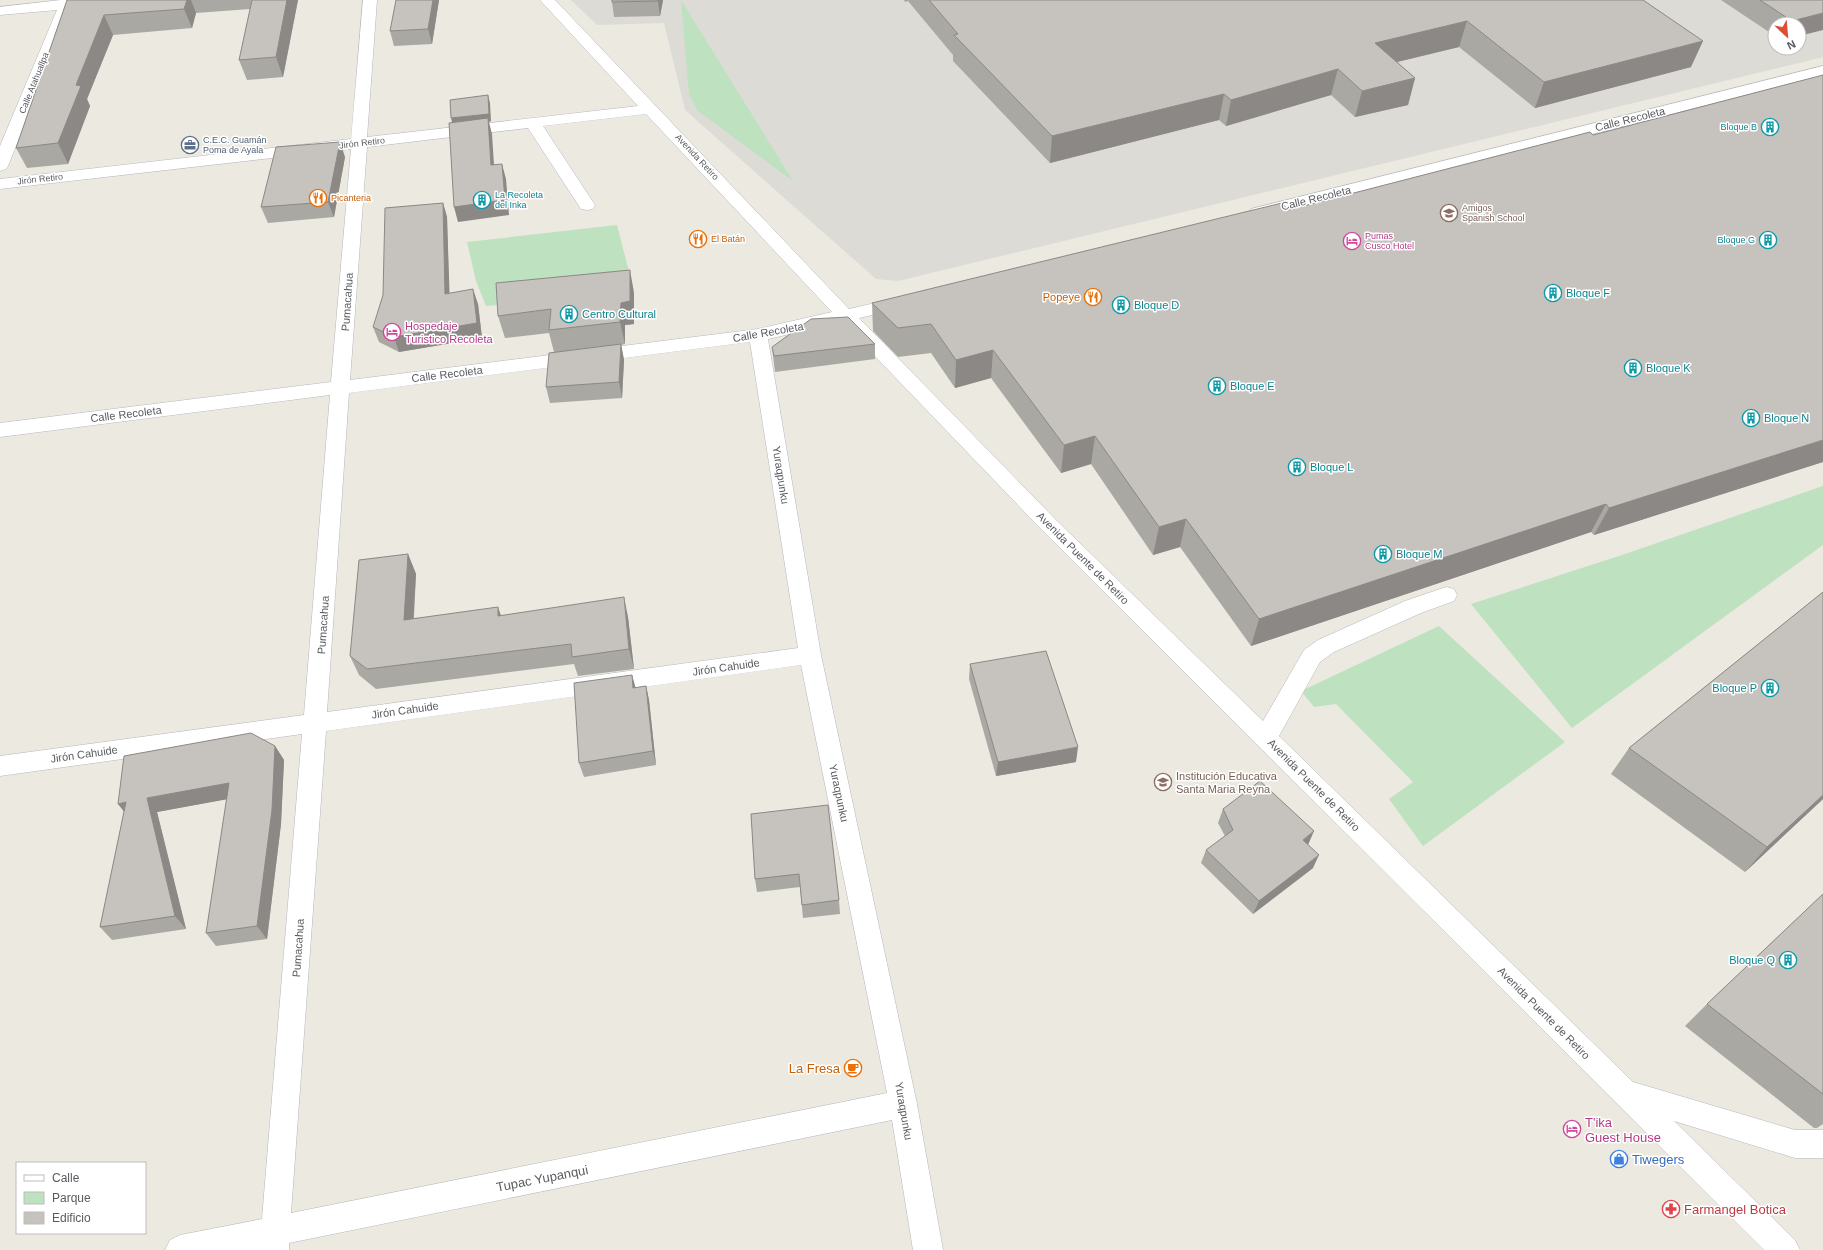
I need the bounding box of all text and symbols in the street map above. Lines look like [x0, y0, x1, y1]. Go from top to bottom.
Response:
north arrow [1767, 16, 1807, 56]
text: N [1785, 38, 1798, 52]
street label: Calle Atahuallpa [17, 51, 51, 115]
street label: Calle Recoleta [1594, 104, 1667, 133]
building icon: Bloque B [1760, 117, 1780, 137]
place label: Bloque B [1720, 122, 1757, 132]
street label: Avenida Retiro [673, 132, 721, 182]
office icon: C.E.C. Guamán Poma de Ayala [180, 135, 200, 155]
place label: C.E.C. Guamán Poma de Ayala [203, 135, 267, 155]
street label: Jirón Retiro [339, 135, 385, 151]
street label: Jirón Retiro [17, 172, 63, 186]
street label: Calle Recoleta [1280, 183, 1353, 212]
restaurant icon: Picanteria [308, 188, 328, 208]
building icon: La Recoleta del Inka [472, 190, 492, 210]
place label: La Recoleta del Inka [495, 190, 543, 210]
place label: Picanteria [331, 193, 371, 203]
school or university icon: Amigos Spanish School [1439, 203, 1459, 223]
place label: Amigos Spanish School [1462, 203, 1525, 223]
restaurant icon: El Batán [688, 229, 708, 249]
building icon: Bloque G [1758, 230, 1778, 250]
hotel icon: Pumas Cusco Hotel [1342, 231, 1362, 251]
place label: Pumas Cusco Hotel [1365, 231, 1414, 251]
place label: El Batán [711, 234, 745, 244]
place label: Bloque G [1717, 235, 1755, 245]
street label: Pumacahua [339, 271, 355, 332]
building icon: Bloque F [1543, 283, 1563, 303]
restaurant icon: Popeye [1083, 287, 1103, 307]
place label: Bloque F [1566, 287, 1610, 299]
place label: Popeye [1043, 291, 1080, 303]
building icon: Bloque D [1111, 295, 1131, 315]
place label: Bloque D [1134, 299, 1179, 311]
building icon: Centro Cultural [559, 304, 579, 324]
place label: Centro Cultural [582, 308, 656, 320]
place label: Hospedaje Turistico Recoleta [405, 320, 494, 345]
street label: Calle Recoleta [732, 320, 805, 344]
hotel icon: Hospedaje Turistico Recoleta [382, 322, 402, 342]
building icon: Bloque K [1623, 358, 1643, 378]
place label: Bloque K [1646, 362, 1691, 374]
street label: Calle Recoleta [411, 364, 484, 384]
building icon: Bloque E [1207, 376, 1227, 396]
place label: Bloque E [1230, 380, 1275, 392]
street label: Calle Recoleta [90, 404, 163, 424]
building icon: Bloque N [1741, 408, 1761, 428]
place label: Bloque N [1764, 412, 1809, 424]
street label: Yuraqpunku [770, 445, 792, 505]
building icon: Bloque L [1287, 457, 1307, 477]
place label: Bloque L [1310, 461, 1353, 473]
street label: Avenida Puente de Retiro [1035, 510, 1131, 606]
building icon: Bloque M [1373, 544, 1393, 564]
place label: Bloque M [1396, 548, 1442, 560]
street label: Pumacahua [315, 594, 331, 655]
street label: Jirón Cahuide [692, 656, 760, 678]
building icon: Bloque P [1760, 678, 1780, 698]
place label: Bloque P [1712, 682, 1757, 694]
street label: Jirón Cahuide [371, 699, 439, 721]
street label: Avenida Puente de Retiro [1266, 737, 1362, 833]
street label: Jirón Cahuide [50, 743, 118, 765]
street label: Yuraqpunku [827, 763, 851, 823]
place label: Institución Educativa Santa Maria Reyna [1176, 770, 1278, 795]
school or university icon: Institución Educativa Santa Maria Reyna [1153, 772, 1173, 792]
street label: Pumacahua [290, 917, 306, 978]
building icon: Bloque Q [1778, 950, 1798, 970]
place label: Bloque Q [1729, 954, 1775, 966]
street label: Avenida Puente de Retiro [1496, 965, 1592, 1061]
cafe icon: La Fresa [843, 1058, 863, 1078]
place label: La Fresa [789, 1061, 841, 1076]
street label: Yuraqpunku [893, 1081, 915, 1141]
place label: T'ika Guest House [1585, 1115, 1661, 1145]
hotel icon: T'ika Guest House [1562, 1119, 1582, 1139]
shop icon: Tiwegers [1609, 1149, 1629, 1169]
place label: Tiwegers [1632, 1152, 1685, 1167]
legend [16, 1162, 146, 1234]
street label: Tupac Yupanqui [495, 1162, 589, 1195]
text: Calle [52, 1171, 80, 1185]
text: Parque [52, 1191, 91, 1205]
pharmacy icon: Farmangel Botica [1661, 1199, 1681, 1219]
place label: Farmangel Botica [1684, 1202, 1787, 1217]
text: Edificio [52, 1211, 91, 1225]

